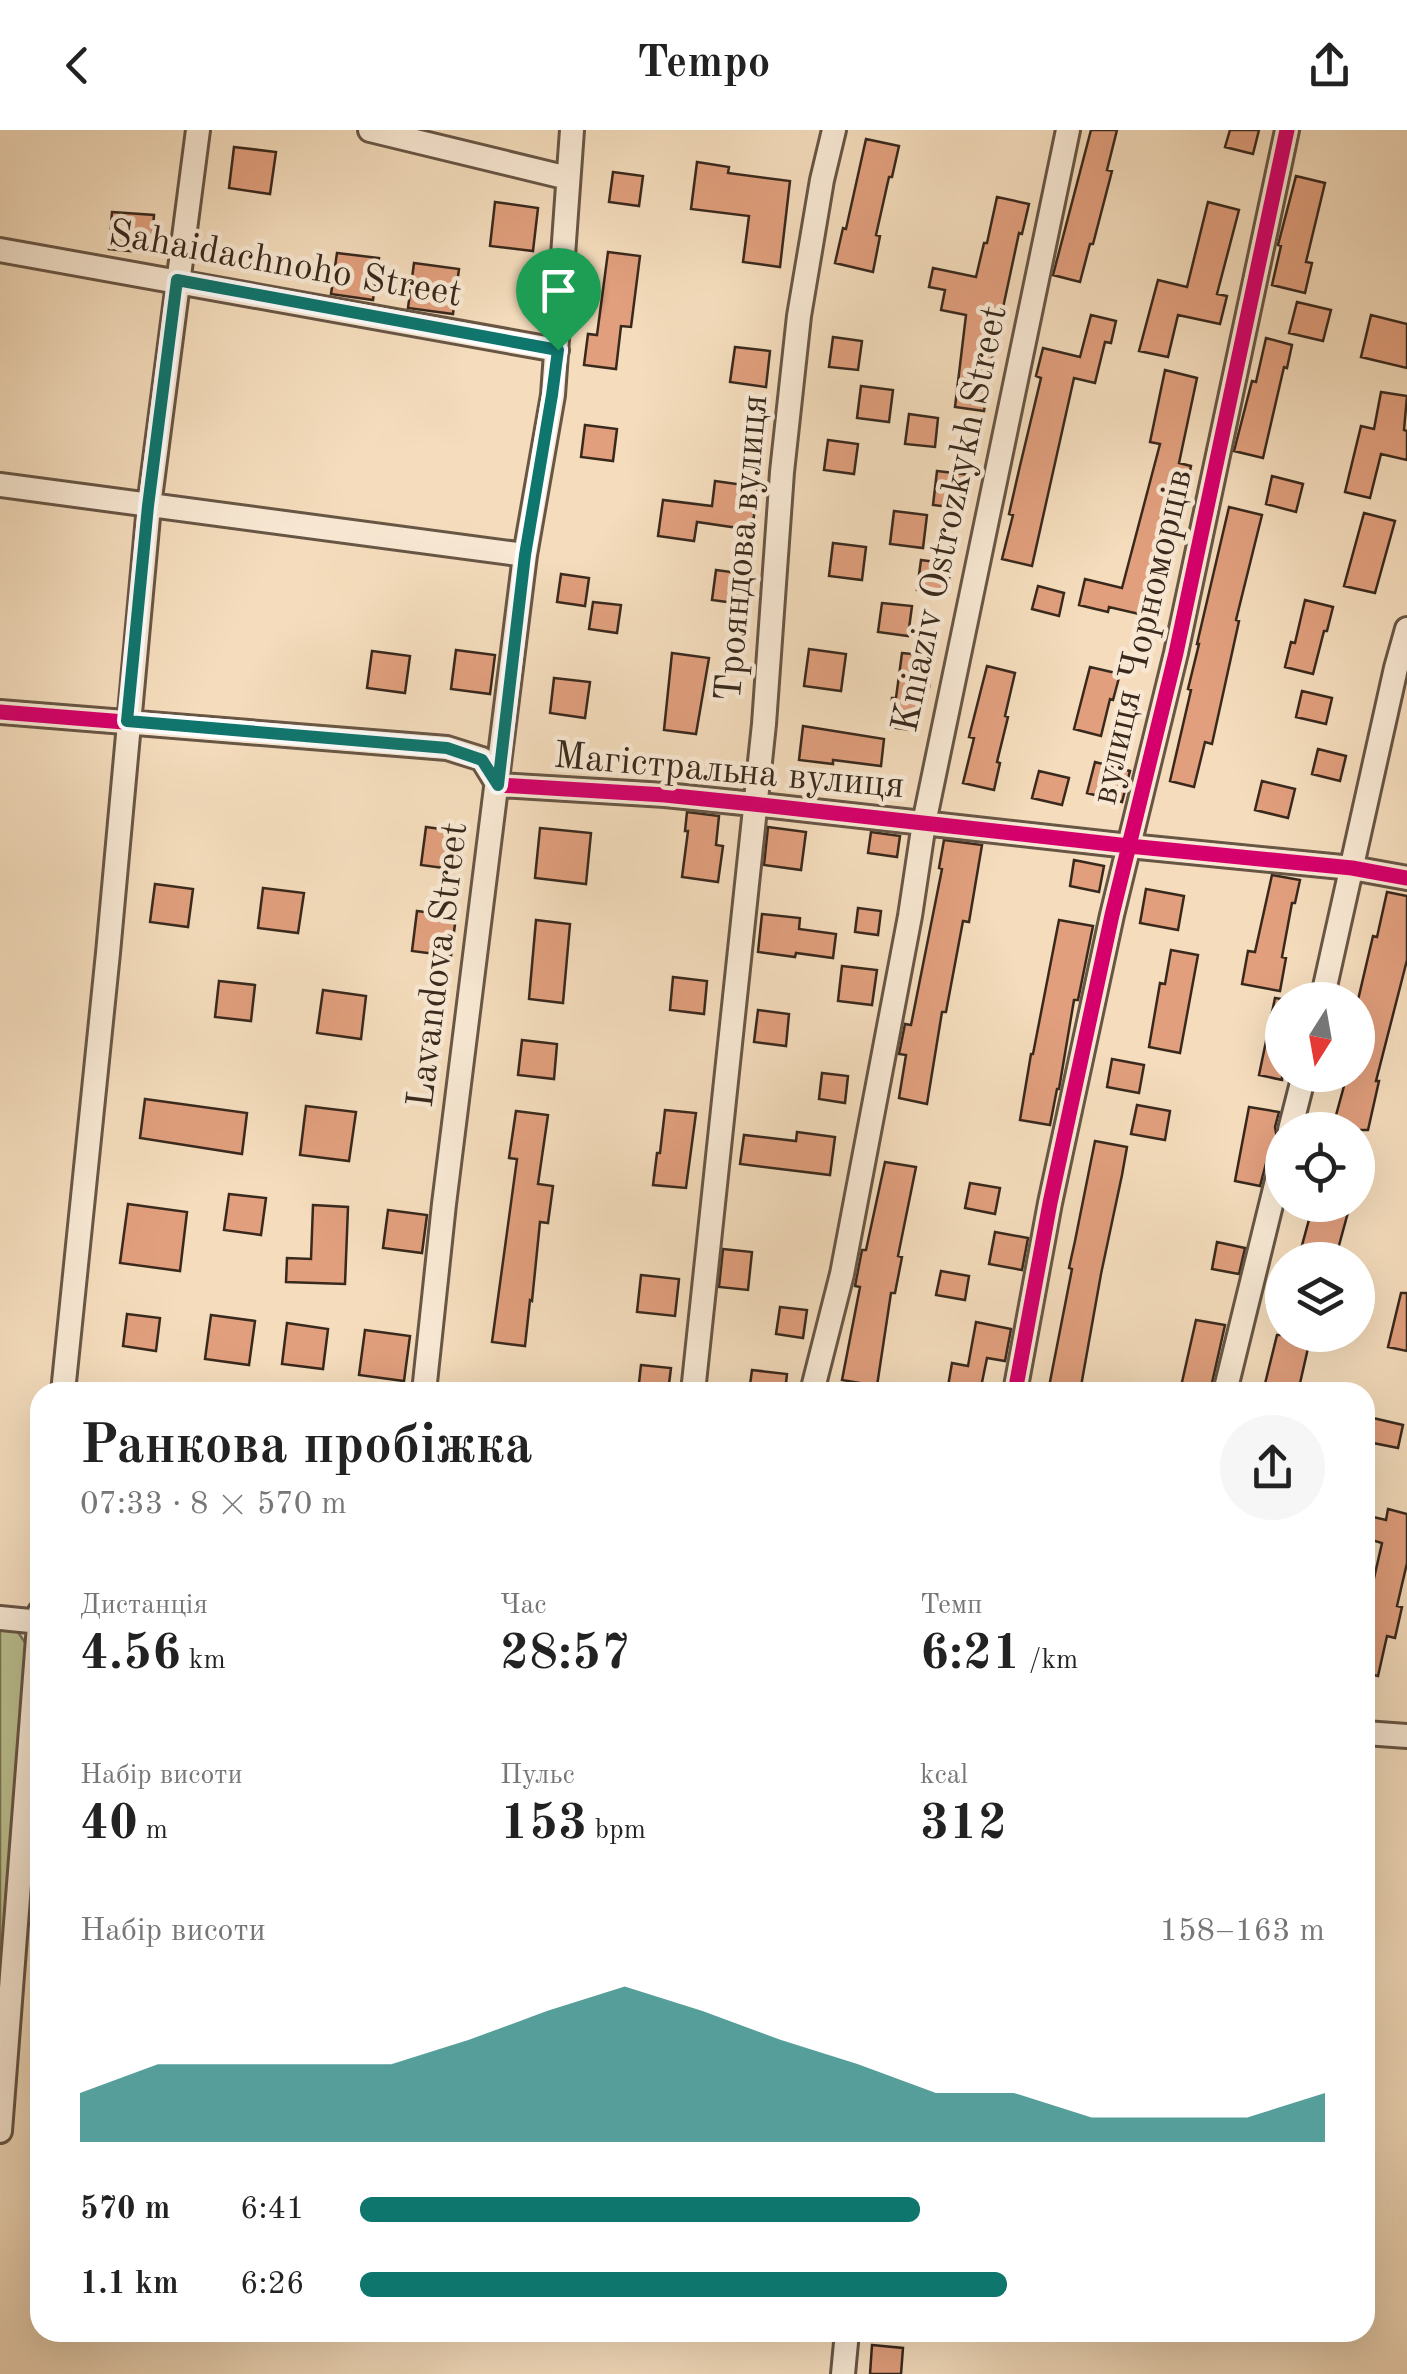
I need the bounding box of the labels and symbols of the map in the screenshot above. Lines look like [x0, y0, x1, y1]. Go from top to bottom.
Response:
street label: Sahaidachnoho Street [105, 215, 465, 315]
pin [516, 248, 601, 351]
street label: Kniaziv Ostrozkykh Street [887, 302, 1015, 736]
street label: Трояндова вулиця [711, 393, 775, 703]
street label: вулиця Чорноморців [1086, 466, 1200, 808]
street label: Магістральна вулиця [552, 738, 906, 806]
street label: Lavandova Street [403, 820, 475, 1110]
north arrow [1265, 982, 1375, 1092]

